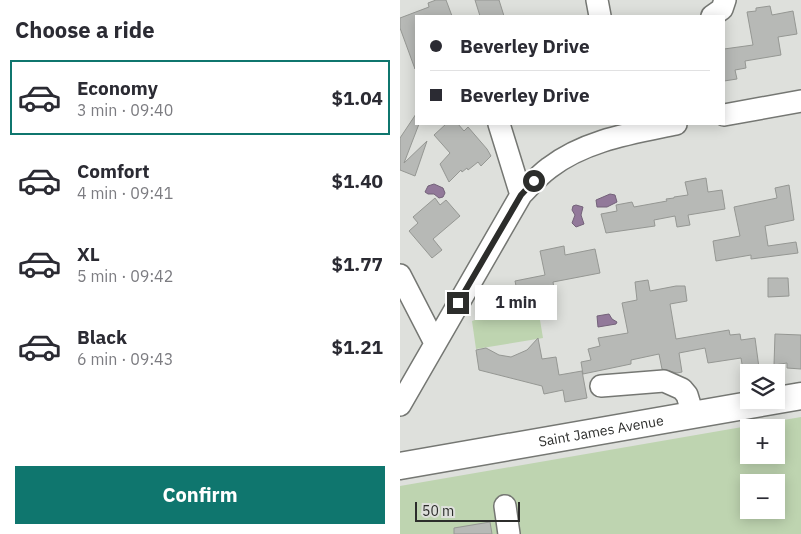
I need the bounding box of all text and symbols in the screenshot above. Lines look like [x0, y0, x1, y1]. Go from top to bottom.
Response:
text: Choose a ride [15, 15, 155, 44]
text: Beverley Drive [460, 34, 590, 58]
icon: car [17, 75, 62, 120]
text: Economy [77, 76, 158, 100]
text: Beverley Drive [460, 83, 590, 107]
text: $1.04 [331, 86, 383, 110]
text: 3 min · 09:40 [77, 100, 173, 120]
icon: car [17, 158, 62, 203]
text: Comfort [77, 159, 150, 183]
text: $1.40 [331, 169, 383, 193]
route start [523, 170, 545, 192]
text: 4 min · 09:41 [77, 183, 173, 203]
icon: car [17, 241, 62, 286]
text: XL [77, 242, 100, 266]
text: $1.77 [331, 252, 383, 276]
text: 5 min · 09:42 [77, 266, 173, 286]
callout: 1 min [476, 286, 558, 320]
route end [447, 292, 469, 314]
text: 1 min [495, 292, 537, 312]
icon: car [17, 324, 62, 369]
text: Black [77, 325, 127, 349]
text: $1.21 [331, 335, 383, 359]
text: 6 min · 09:43 [77, 349, 173, 369]
map controls [740, 364, 785, 519]
button: layers [740, 364, 785, 409]
street label: Saint James Avenue [537, 411, 665, 451]
button: + [740, 419, 785, 464]
button: Confirm [15, 466, 385, 524]
button: − [740, 474, 785, 519]
scale bar [415, 499, 520, 522]
text: 50 m [422, 502, 454, 520]

